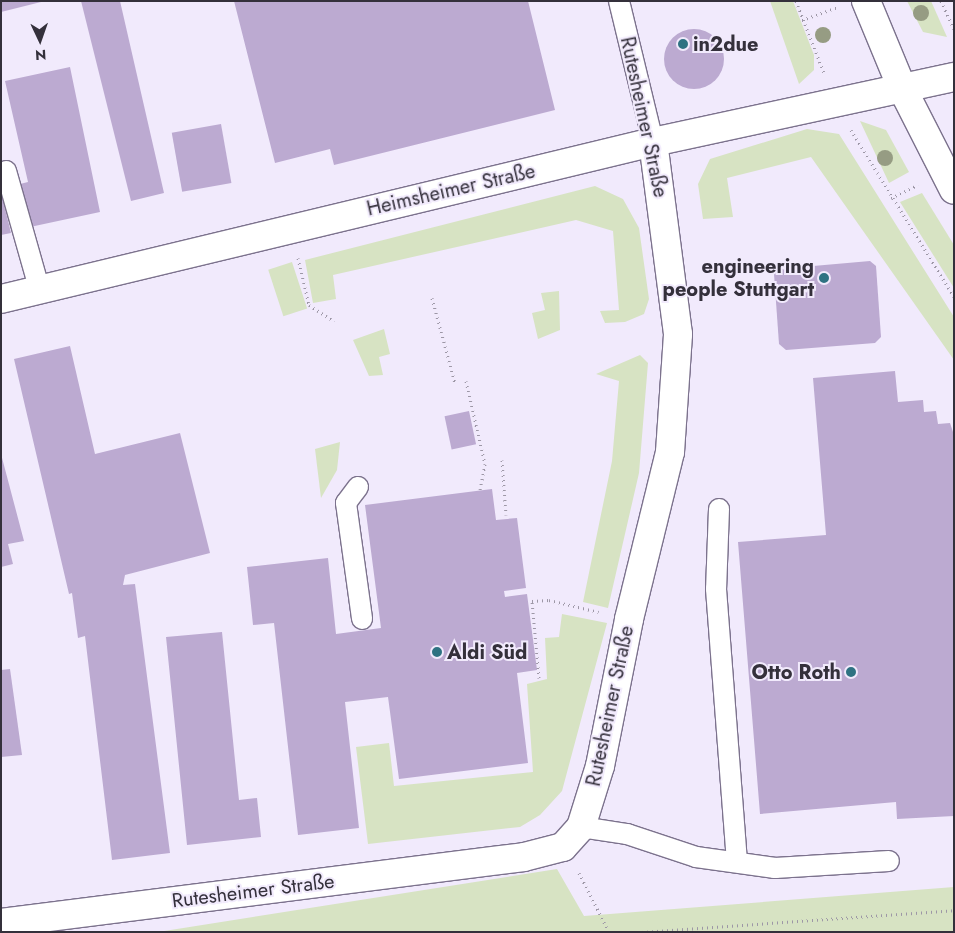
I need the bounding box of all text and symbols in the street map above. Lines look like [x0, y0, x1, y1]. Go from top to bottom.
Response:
north arrow [15, 15, 65, 65]
place label: in2due [693, 32, 758, 56]
street label: Rutesheimer Straße [615, 35, 673, 199]
marker: in2due [677, 38, 689, 50]
text: N [35, 45, 47, 65]
street label: Heimsheimer Straße [364, 159, 538, 221]
place label: engineering people Stuttgart [663, 254, 814, 301]
marker: engineering people Stuttgart [818, 272, 830, 284]
street label: Rutesheimer Straße [581, 624, 639, 788]
place label: Aldi Süd [447, 640, 527, 664]
marker: Aldi Süd [431, 646, 443, 658]
place label: Otto Roth [752, 660, 841, 684]
marker: Otto Roth [845, 666, 857, 678]
street label: Rutesheimer Straße [170, 869, 336, 913]

